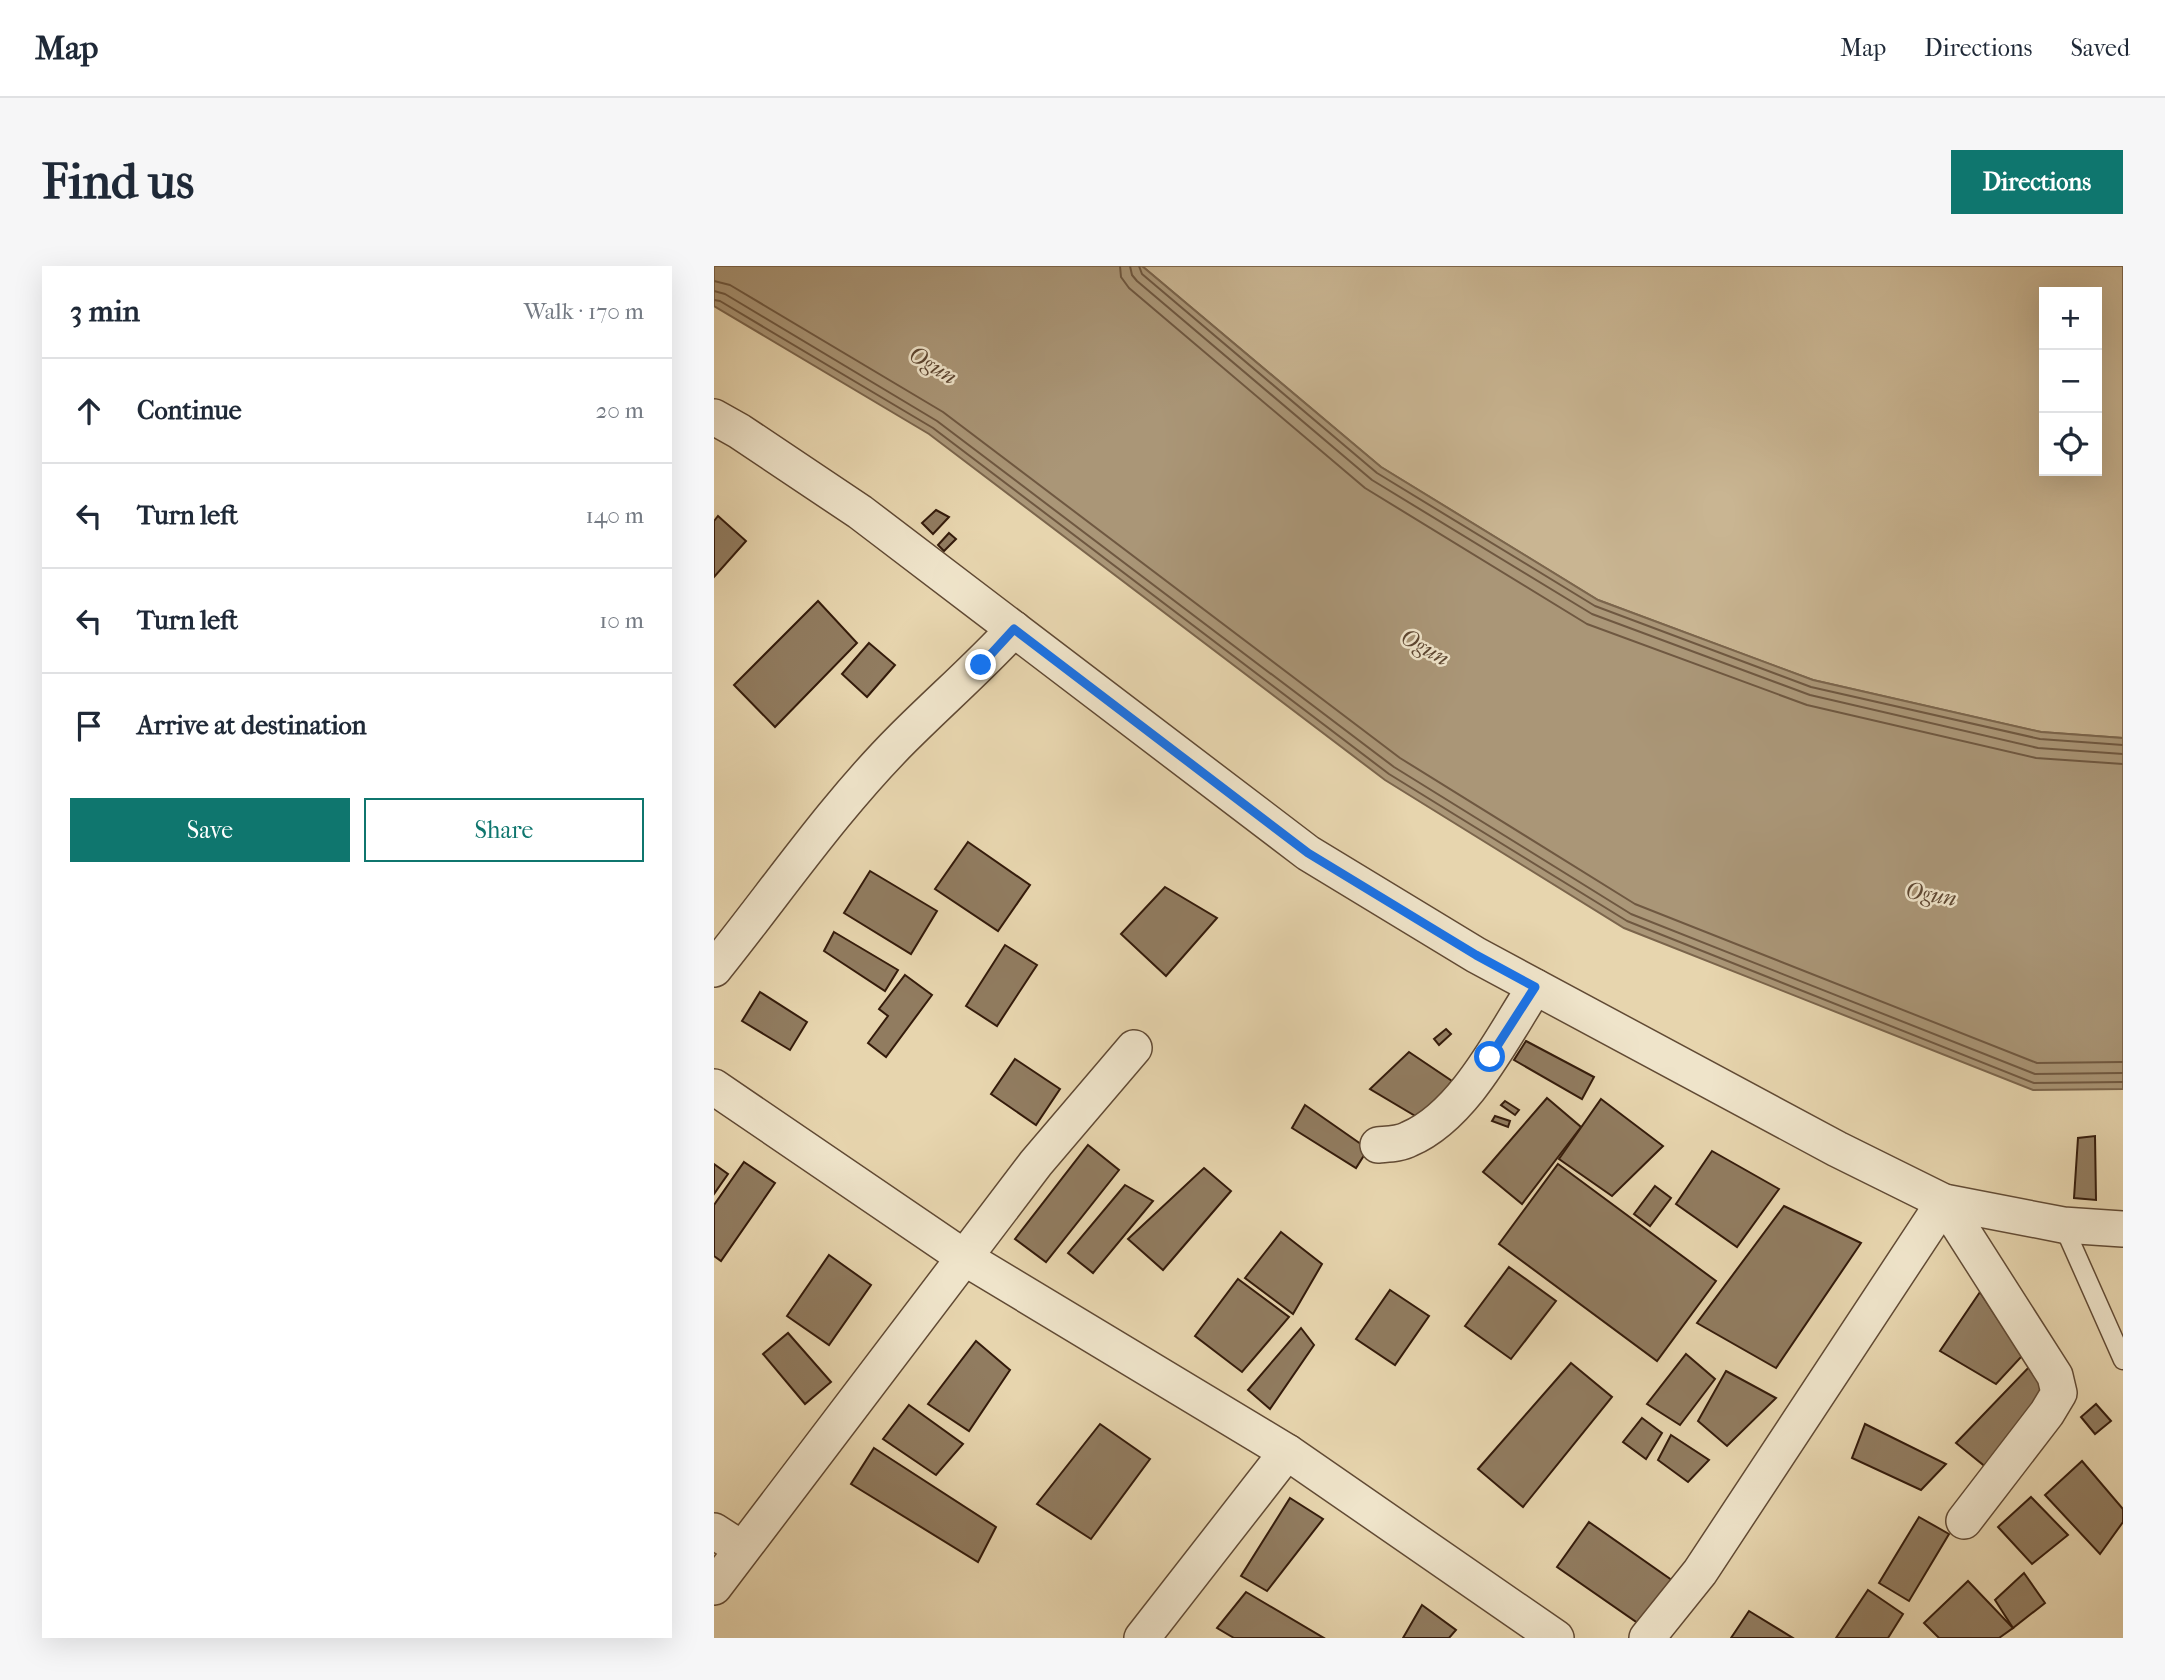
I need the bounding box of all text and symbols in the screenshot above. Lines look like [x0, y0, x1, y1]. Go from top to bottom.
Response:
text: Map [35, 29, 98, 68]
text: Map [1840, 34, 1886, 62]
text: Directions [1924, 34, 2032, 62]
text: Saved [2070, 34, 2130, 62]
button: Directions [1951, 150, 2123, 214]
text: Find us [42, 153, 194, 211]
map controls [2039, 287, 2102, 476]
button: + [2039, 287, 2102, 350]
text: 3 min [70, 294, 140, 329]
text: Walk · 170 m [524, 298, 644, 325]
water label: Ogun [904, 341, 962, 390]
button: − [2039, 350, 2102, 413]
icon: ahead [70, 392, 108, 430]
text: Continue [137, 395, 242, 426]
text: 20 m [595, 397, 644, 424]
button: locate [2039, 413, 2102, 476]
icon: left [70, 497, 108, 535]
text: Turn left [137, 500, 238, 531]
text: 140 m [585, 502, 644, 529]
icon: left [70, 602, 108, 640]
text: Turn left [137, 605, 238, 636]
text: 10 m [599, 607, 644, 634]
water label: Ogun [1396, 623, 1454, 672]
route end [965, 649, 996, 680]
icon: arrive [70, 707, 108, 745]
text: Arrive at destination [137, 710, 367, 741]
button: Save [70, 798, 350, 862]
button: Share [364, 798, 644, 862]
water label: Ogun [1903, 877, 1959, 912]
route start [1474, 1041, 1505, 1072]

